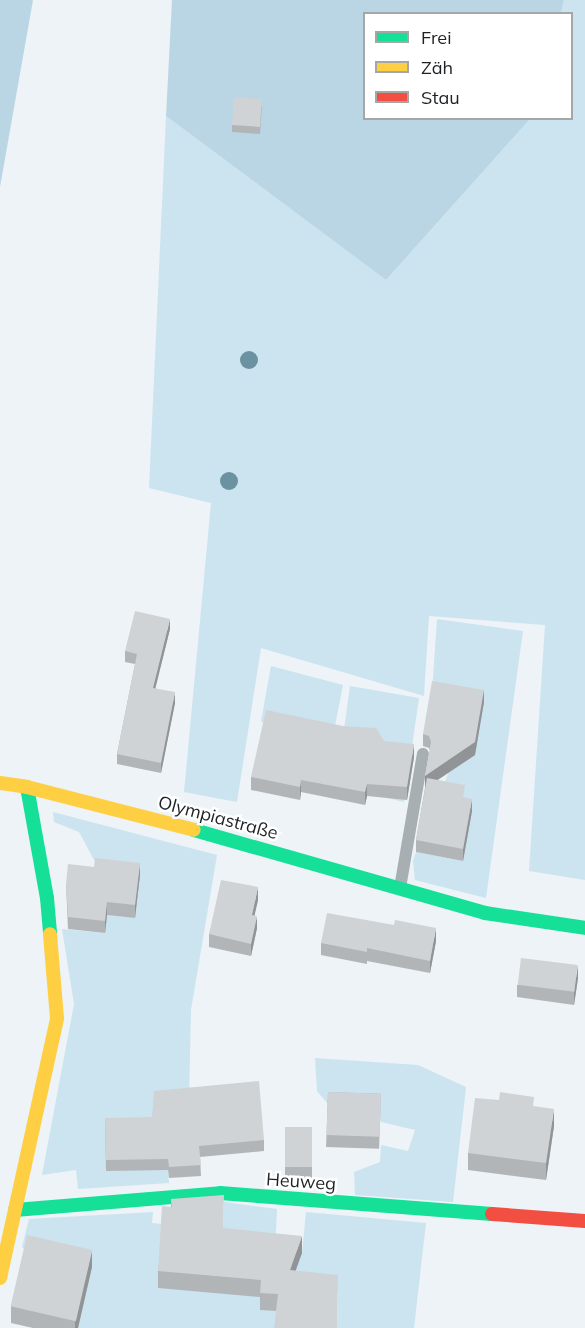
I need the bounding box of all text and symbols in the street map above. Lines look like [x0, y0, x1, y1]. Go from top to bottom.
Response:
legend [363, 12, 573, 120]
text: Frei [421, 26, 451, 49]
text: Zäh [421, 56, 453, 79]
text: Stau [421, 86, 460, 109]
street label: Olympiastraße [156, 792, 280, 844]
street label: Heuweg [265, 1169, 337, 1195]

